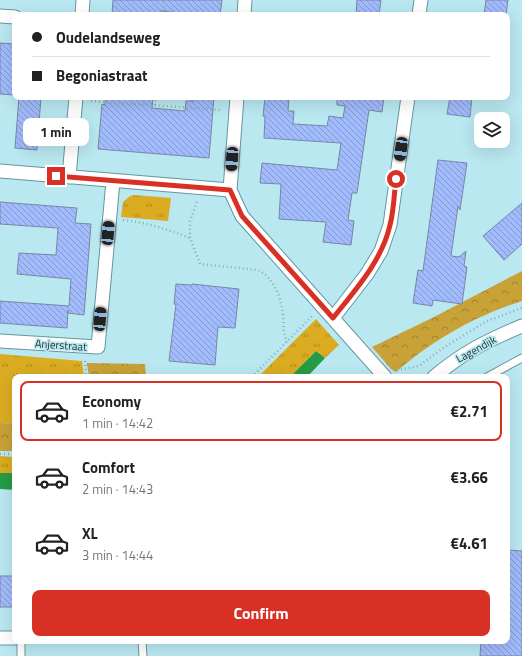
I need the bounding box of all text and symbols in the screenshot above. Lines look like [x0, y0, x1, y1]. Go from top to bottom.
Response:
text: Oudelandseweg [56, 26, 160, 49]
text: Begoniastraat [56, 64, 148, 87]
map controls [474, 112, 510, 148]
button: layers [474, 112, 510, 148]
callout: 1 min [23, 118, 89, 146]
text: 1 min [40, 122, 72, 142]
car [393, 136, 409, 162]
car [225, 147, 239, 171]
route end [47, 167, 65, 185]
route start [387, 170, 405, 188]
car [101, 221, 115, 245]
car [93, 307, 107, 331]
street label: Lagendijk [453, 331, 500, 367]
street label: Anjerstraat [35, 335, 88, 355]
text: Economy [82, 390, 141, 413]
icon: car [34, 393, 70, 429]
text: €2.71 [451, 400, 488, 423]
text: 1 min · 14:42 [82, 413, 153, 433]
text: Comfort [82, 456, 135, 479]
icon: car [34, 459, 70, 495]
text: €3.66 [451, 466, 488, 489]
text: 2 min · 14:43 [82, 479, 153, 499]
text: XL [82, 522, 98, 545]
icon: car [34, 525, 70, 561]
text: €4.61 [451, 532, 488, 555]
text: 3 min · 14:44 [82, 545, 153, 565]
button: Confirm [32, 590, 490, 636]

